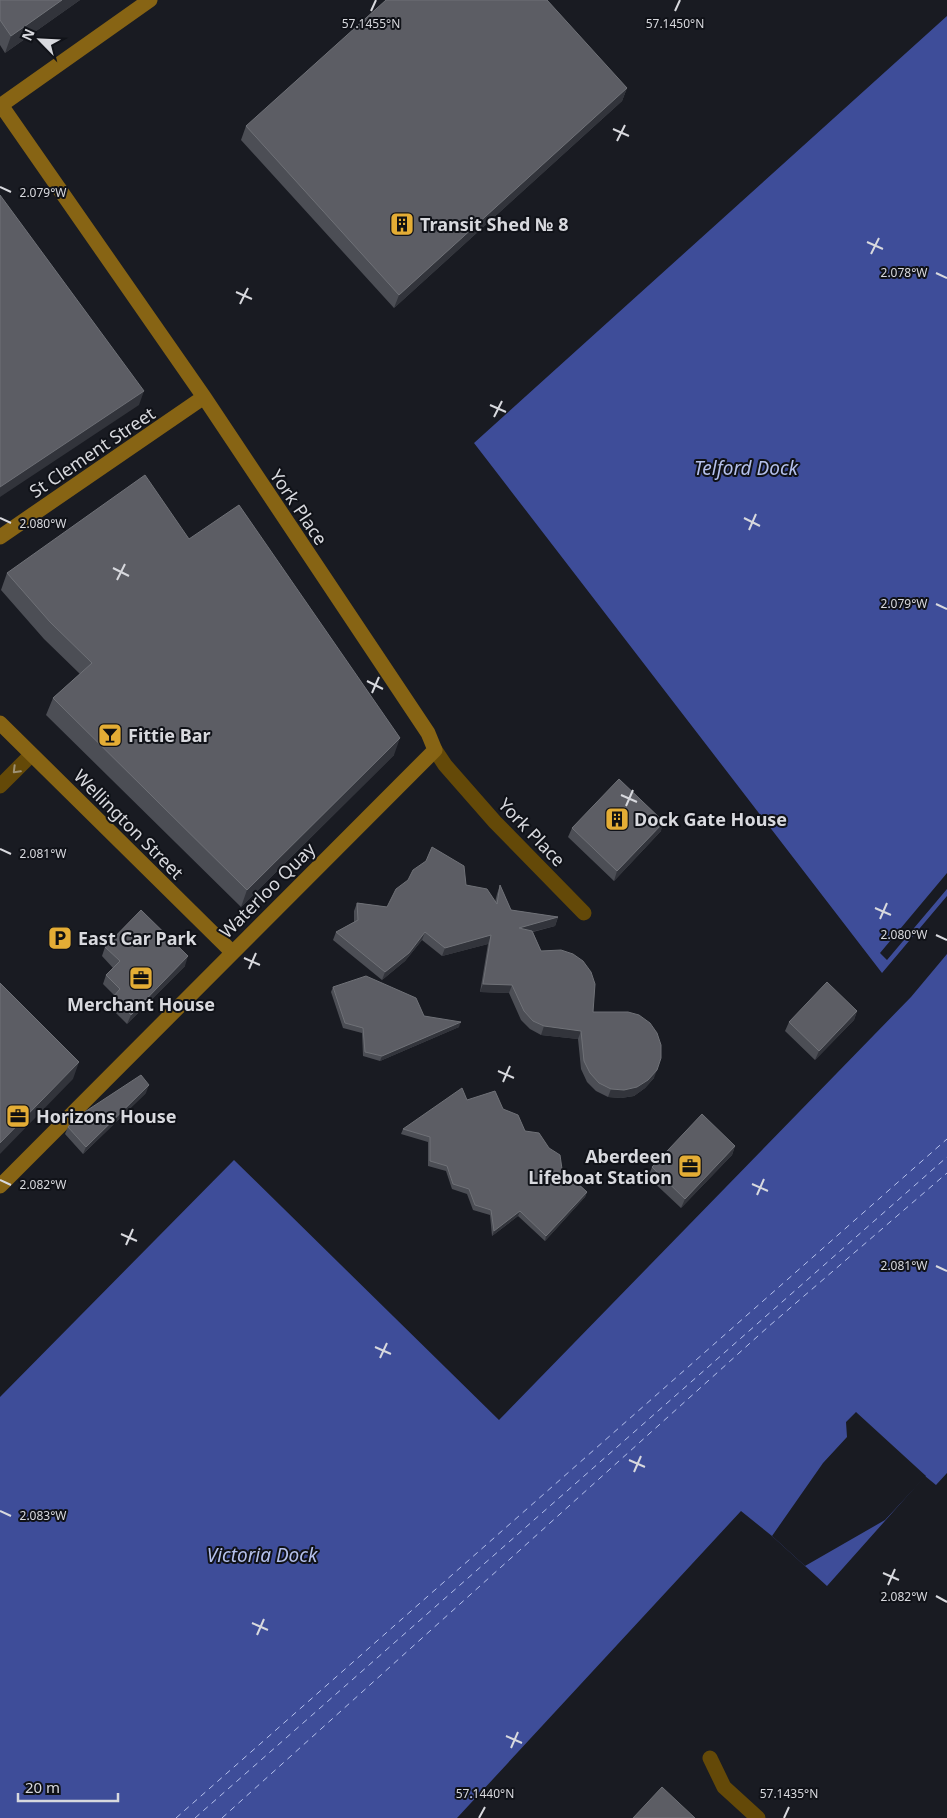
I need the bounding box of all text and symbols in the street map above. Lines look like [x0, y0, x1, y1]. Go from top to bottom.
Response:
north arrow [15, 15, 65, 65]
text: 57.1455°N [342, 15, 400, 32]
text: 57.1450°N [646, 15, 704, 32]
text: N [17, 25, 39, 44]
text: 2.079°W [20, 184, 66, 201]
building icon: Transit Shed № 8 [389, 211, 415, 237]
place label: Transit Shed № 8 [420, 212, 568, 236]
text: 2.078°W [881, 264, 927, 281]
street label: St Clement Street [24, 401, 160, 503]
water label: Telford Dock [694, 455, 798, 481]
street label: York Place [265, 465, 333, 549]
text: 2.080°W [20, 515, 66, 532]
text: 2.079°W [881, 595, 927, 612]
bar icon: Fittie Bar [97, 722, 123, 748]
place label: Fittie Bar [128, 723, 211, 747]
one-way arrow [12, 764, 21, 773]
street label: Wellington Street [69, 764, 189, 884]
street label: York Place [493, 793, 571, 871]
building icon: Dock Gate House [604, 806, 630, 832]
place label: Dock Gate House [634, 807, 787, 831]
street label: Waterloo Quay [214, 836, 321, 943]
text: 2.081°W [20, 845, 66, 862]
parking icon: East Car Park [47, 925, 73, 951]
place label: East Car Park [78, 926, 197, 950]
text: 2.080°W [881, 926, 927, 943]
office icon: Merchant House [128, 965, 154, 991]
place label: Merchant House [67, 992, 215, 1016]
office icon: Horizons House [5, 1103, 31, 1129]
place label: Horizons House [36, 1104, 177, 1128]
place label: Aberdeen Lifeboat Station [528, 1144, 672, 1189]
office icon: Aberdeen Lifeboat Station [677, 1153, 703, 1179]
text: 2.082°W [20, 1176, 66, 1193]
text: 2.081°W [881, 1257, 927, 1274]
text: 2.083°W [20, 1507, 66, 1524]
water label: Victoria Dock [207, 1542, 318, 1568]
text: 2.082°W [881, 1588, 927, 1605]
scale bar [18, 1770, 118, 1802]
text: 20 m [25, 1777, 60, 1797]
text: 57.1440°N [456, 1785, 514, 1802]
text: 57.1435°N [760, 1785, 818, 1802]

